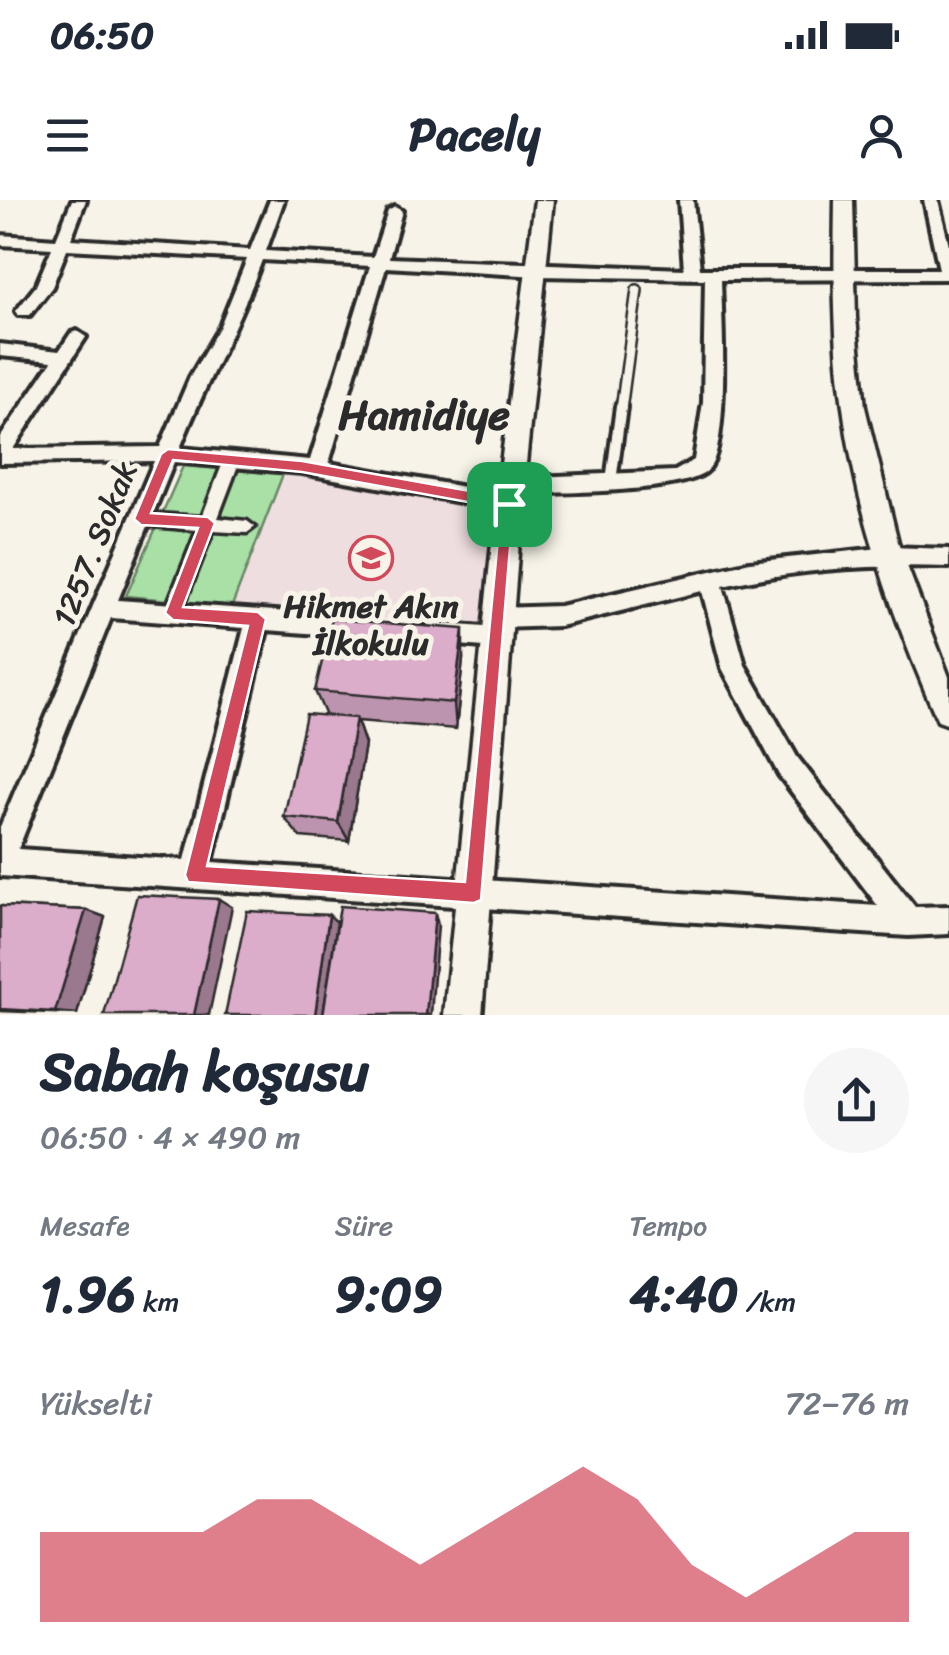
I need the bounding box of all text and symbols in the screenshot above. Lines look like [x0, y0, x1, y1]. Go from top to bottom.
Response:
text: 06:50 [50, 2, 154, 69]
text: Pacely [409, 95, 540, 175]
icon: menu [40, 108, 95, 163]
icon: person [854, 108, 909, 163]
district label: Hamidiye [338, 378, 510, 452]
street label: 1257. Sokak [36, 452, 154, 636]
pin [467, 462, 552, 547]
icon: arrive [482, 477, 537, 532]
school or university icon: Hikmet Akın İlkokulu [348, 535, 394, 581]
place label: Hikmet Akın İlkokulu [284, 578, 459, 672]
text: Sabah koşusu [40, 1023, 369, 1120]
button: share [804, 1048, 909, 1153]
text: 06:50 · 4 × 490 m [40, 1109, 300, 1166]
text: Mesafe [40, 1201, 130, 1250]
text: Süre [335, 1201, 393, 1250]
text: Tempo [629, 1201, 707, 1250]
text: 1.96 [40, 1250, 136, 1339]
text: 9:09 [335, 1250, 443, 1339]
text: 4:40 [629, 1250, 739, 1339]
text: km [136, 1277, 179, 1326]
text: /km [739, 1277, 796, 1326]
text: Yükselti [40, 1375, 152, 1432]
text: 72–76 m [785, 1375, 909, 1432]

